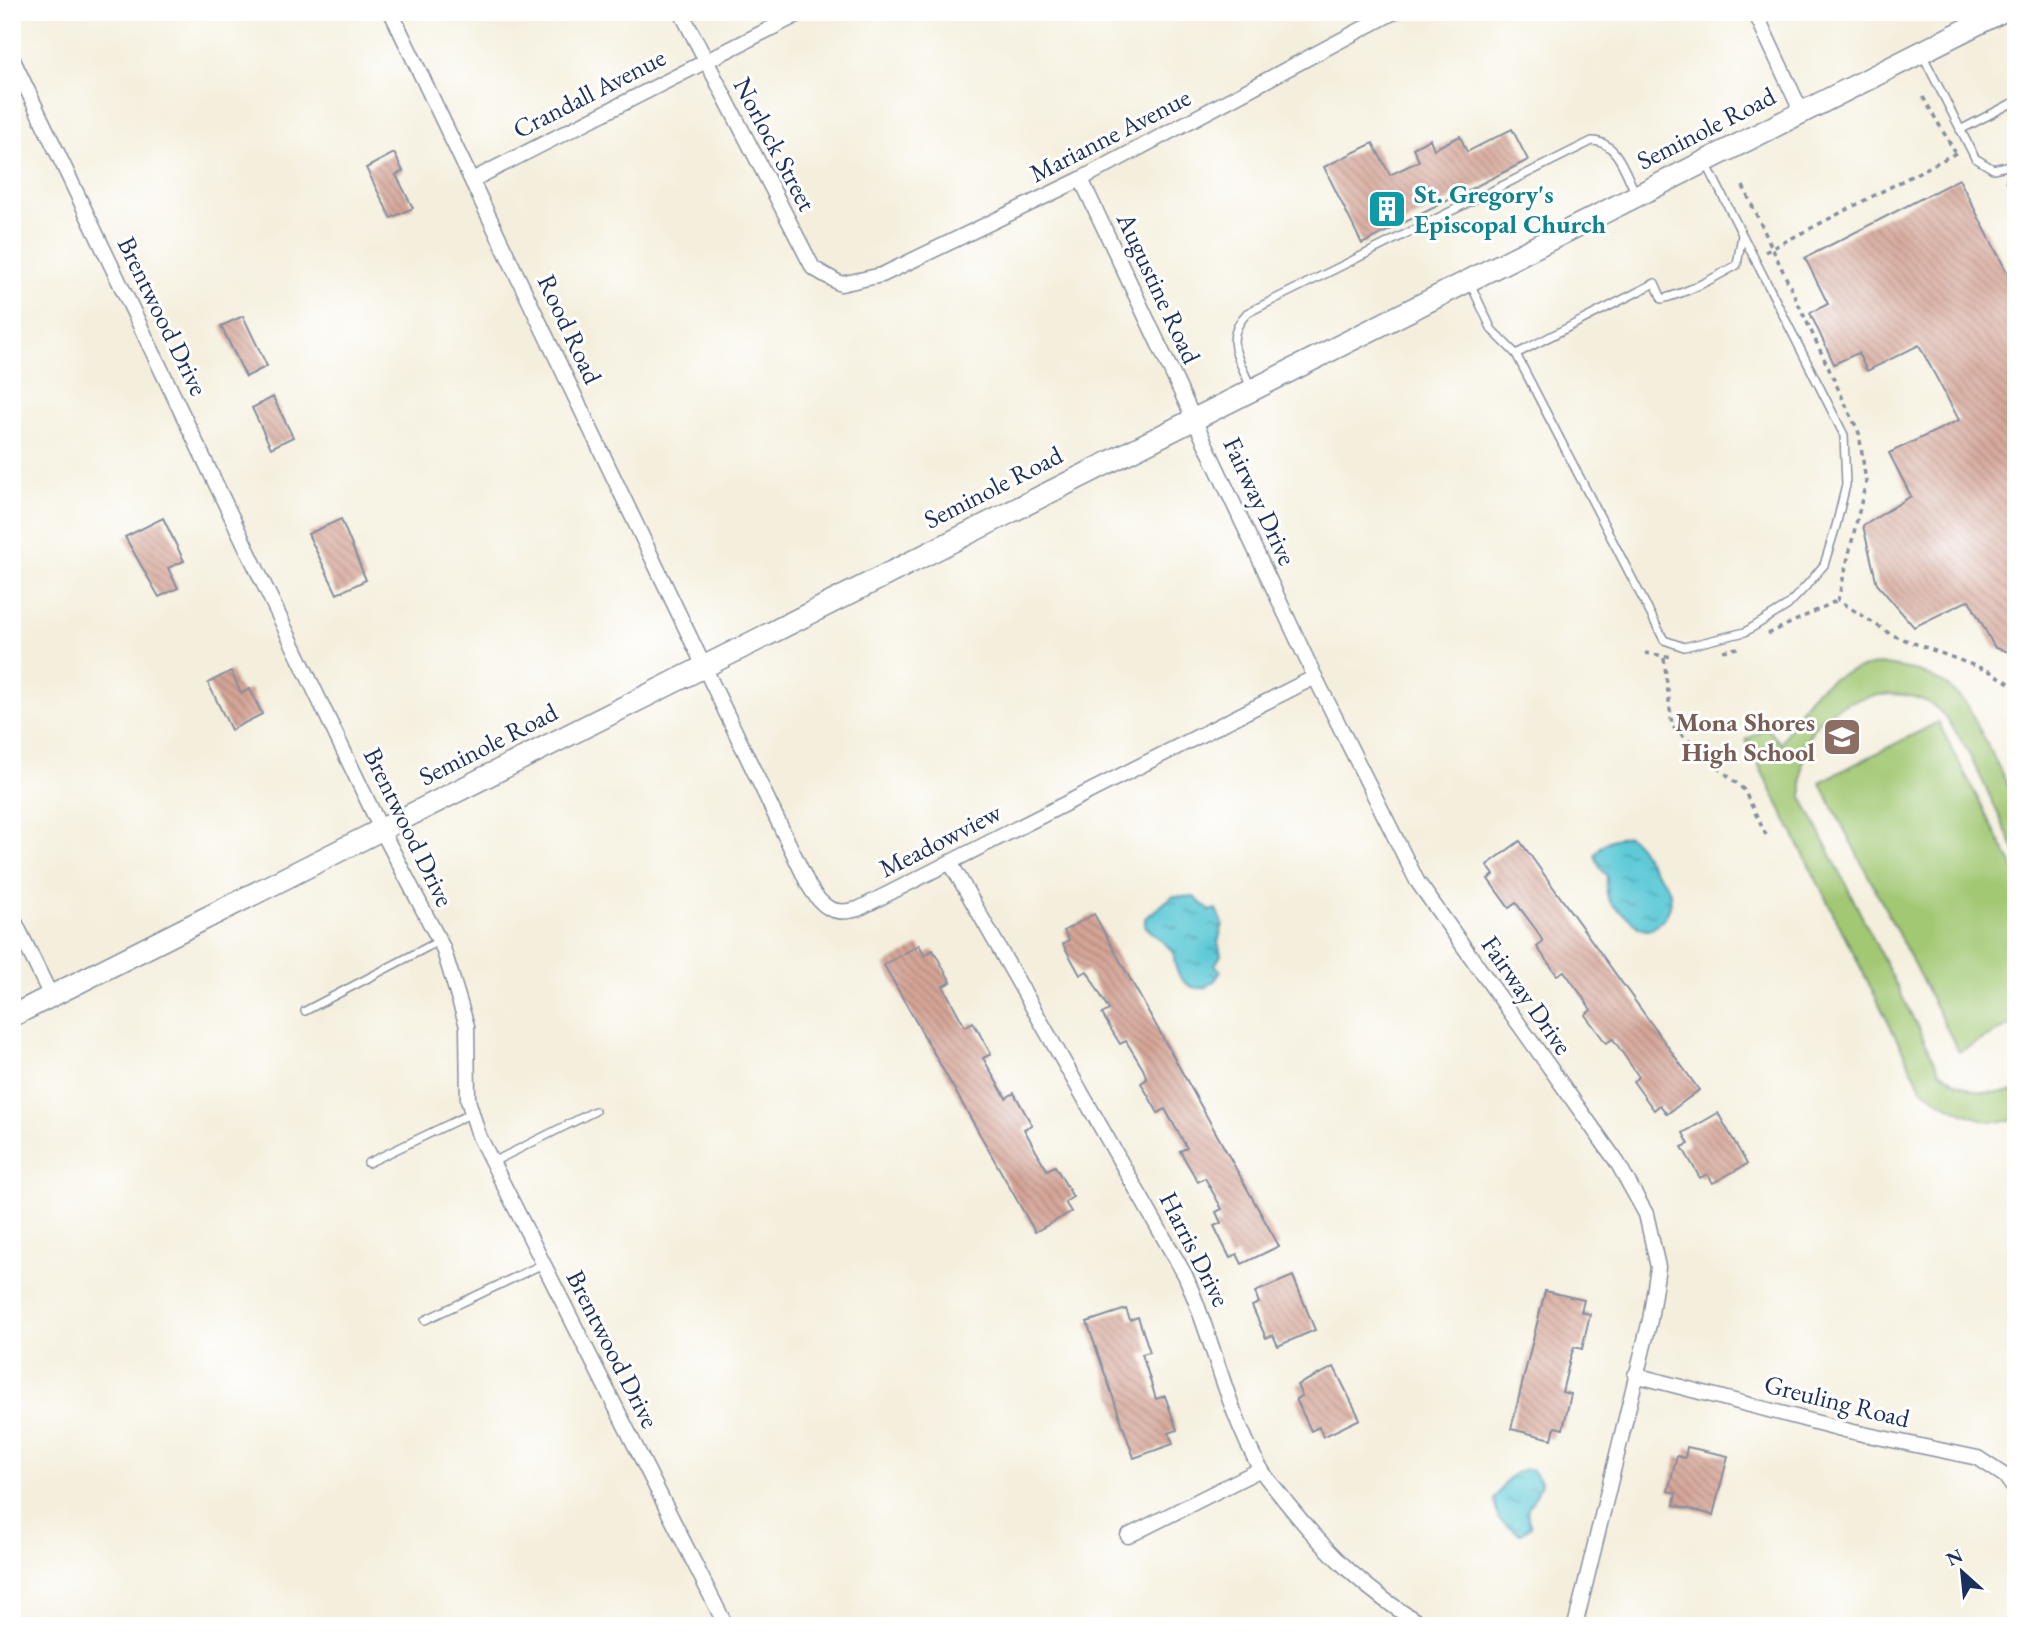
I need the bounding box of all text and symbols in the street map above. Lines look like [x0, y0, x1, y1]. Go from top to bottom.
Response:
street label: Crandall Avenue [507, 40, 671, 146]
street label: Norlock Street [726, 71, 824, 217]
street label: Seminole Road [1631, 78, 1782, 177]
street label: Marianne Avenue [1024, 80, 1196, 190]
place label: St. Gregory's Episcopal Church [1414, 177, 1606, 241]
building icon: St. Gregory's Episcopal Church [1366, 188, 1408, 230]
street label: Augustine Road [1109, 206, 1209, 370]
street label: Brentwood Drive [110, 231, 216, 401]
street label: Rood Road [530, 269, 610, 390]
street label: Fairway Drive [1216, 431, 1304, 571]
street label: Seminole Road [918, 437, 1069, 536]
street label: Seminole Road [413, 694, 564, 793]
place label: Mona Shores High School [1675, 705, 1815, 769]
school or university icon: Mona Shores High School [1821, 716, 1863, 758]
street label: Brentwood Drive [356, 742, 462, 912]
street label: Meadowview [873, 795, 1007, 885]
street label: Fairway Drive [1474, 929, 1580, 1061]
street label: Harris Drive [1152, 1186, 1238, 1312]
street label: Brentwood Drive [559, 1264, 667, 1434]
street label: Greuling Road [1761, 1367, 1914, 1436]
north arrow [1926, 1536, 1996, 1606]
text: N [1942, 1542, 1968, 1572]

